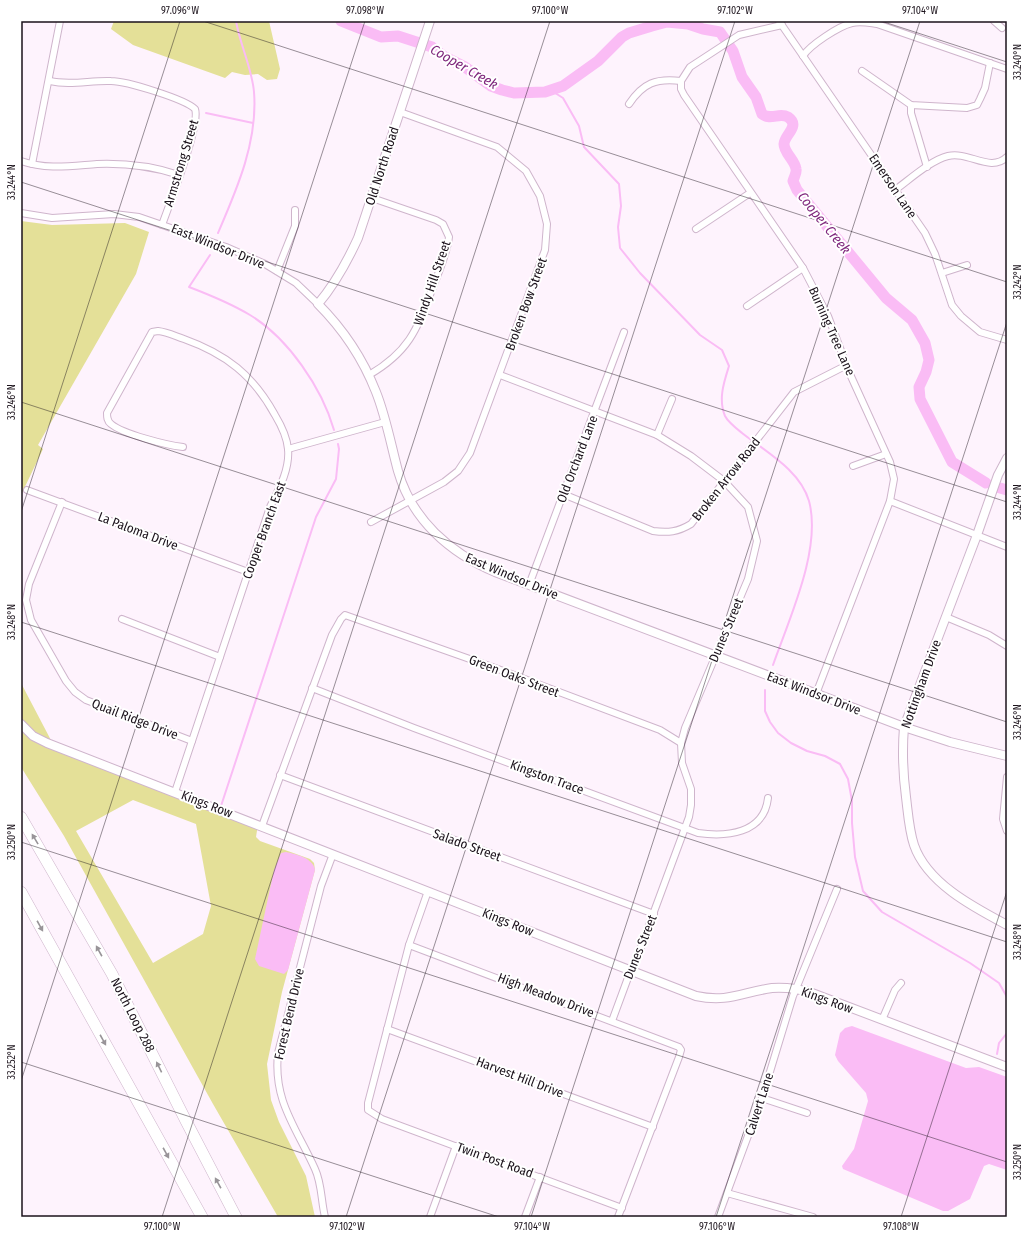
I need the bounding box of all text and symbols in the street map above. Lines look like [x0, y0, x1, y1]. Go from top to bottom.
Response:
text: 97.096°W [161, 5, 199, 17]
text: 97.098°W [346, 5, 384, 17]
text: 97.100°W [532, 5, 569, 17]
text: 97.102°W [717, 5, 753, 17]
text: 97.104°W [902, 5, 939, 17]
water label: Cooper Creek [427, 41, 501, 93]
text: 33.240°N [1012, 44, 1024, 80]
street label: Armstrong Street [161, 117, 202, 208]
street label: Old North Road [362, 125, 402, 207]
street label: Emerson Lane [866, 151, 920, 221]
text: 33.244°N [6, 164, 18, 200]
water label: Cooper Creek [794, 189, 854, 258]
street label: East Windsor Drive [169, 220, 267, 272]
street label: Windy Hill Street [410, 238, 454, 327]
street label: Broken Bow Street [502, 255, 550, 353]
text: 33.242°N [1012, 264, 1024, 300]
street label: Burning Tree Lane [806, 284, 858, 378]
text: 33.246°N [6, 384, 18, 420]
street label: Old Orchard Lane [553, 413, 601, 505]
street label: Broken Arrow Road [689, 434, 763, 524]
street label: Cooper Branch East [239, 478, 289, 581]
text: 33.244°N [1012, 484, 1024, 520]
street label: La Paloma Drive [96, 509, 180, 553]
street label: East Windsor Drive [463, 550, 561, 602]
street label: Dunes Street [706, 595, 747, 664]
text: 33.248°N [6, 604, 18, 640]
street label: Nottingham Drive [898, 638, 944, 730]
street label: Green Oaks Street [467, 652, 562, 700]
street label: East Windsor Drive [765, 668, 863, 718]
street label: Quail Ridge Drive [90, 696, 180, 742]
text: 33.246°N [1012, 704, 1024, 740]
street label: Kingston Trace [508, 757, 586, 797]
street label: Kings Row [179, 787, 235, 821]
text: 33.250°N [6, 824, 18, 860]
street label: Salado Street [431, 826, 504, 864]
one-way arrow [31, 833, 38, 845]
street label: Kings Row [480, 905, 536, 939]
street label: Dunes Street [620, 912, 660, 981]
one-way arrow [36, 920, 43, 932]
text: 33.248°N [1012, 924, 1024, 960]
one-way arrow [96, 945, 103, 957]
street label: Forest Bend Drive [271, 967, 307, 1061]
street label: High Meadow Drive [496, 970, 596, 1020]
street label: North Loop 288 [108, 975, 158, 1055]
street label: Kings Row [799, 984, 855, 1016]
one-way arrow [99, 1034, 106, 1046]
text: 33.252°N [6, 1044, 18, 1080]
street label: Harvest Hill Drive [474, 1053, 566, 1101]
one-way arrow [156, 1061, 162, 1073]
street label: Calvert Lane [742, 1071, 776, 1137]
street label: Twin Post Road [455, 1139, 535, 1181]
text: 33.250°N [1012, 1144, 1024, 1180]
one-way arrow [162, 1147, 169, 1159]
one-way arrow [214, 1177, 221, 1189]
text: 97.100°W [144, 1221, 181, 1233]
text: 97.102°W [329, 1221, 365, 1233]
text: 97.104°W [514, 1221, 551, 1233]
text: 97.106°W [699, 1221, 736, 1233]
text: 97.108°W [883, 1221, 920, 1233]

